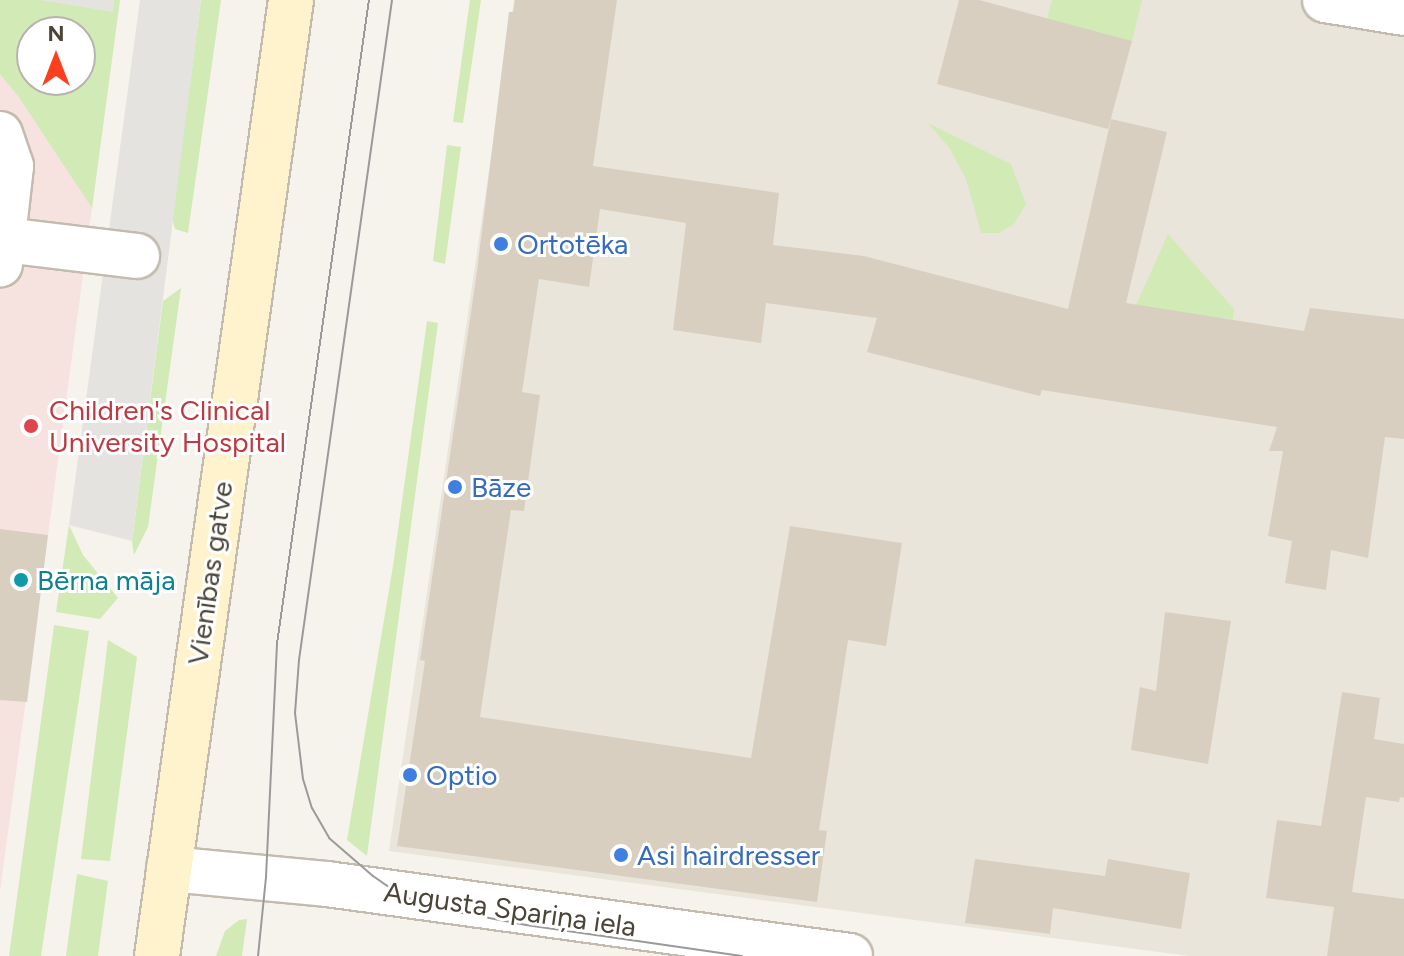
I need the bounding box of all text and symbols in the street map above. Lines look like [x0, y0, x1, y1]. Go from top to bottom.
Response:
north arrow [16, 16, 96, 96]
text: N [47, 20, 65, 47]
place label: Ortotēka [517, 227, 628, 261]
marker: Ortotēka [492, 235, 510, 253]
place label: Children's Clinical University Hospital [49, 393, 286, 459]
marker: Children's Clinical University Hospital [20, 415, 42, 437]
place label: Bāze [471, 470, 531, 504]
marker: Bāze [446, 478, 464, 496]
street label: Vienības gatve [181, 479, 239, 667]
place label: Bērna māja [37, 563, 176, 597]
marker: Bērna māja [12, 571, 30, 589]
place label: Optio [426, 758, 498, 792]
marker: Optio [401, 766, 419, 784]
place label: Asi hairdresser [637, 838, 820, 872]
marker: Asi hairdresser [612, 846, 630, 864]
street label: Augusta Spariņa iela [382, 875, 638, 943]

